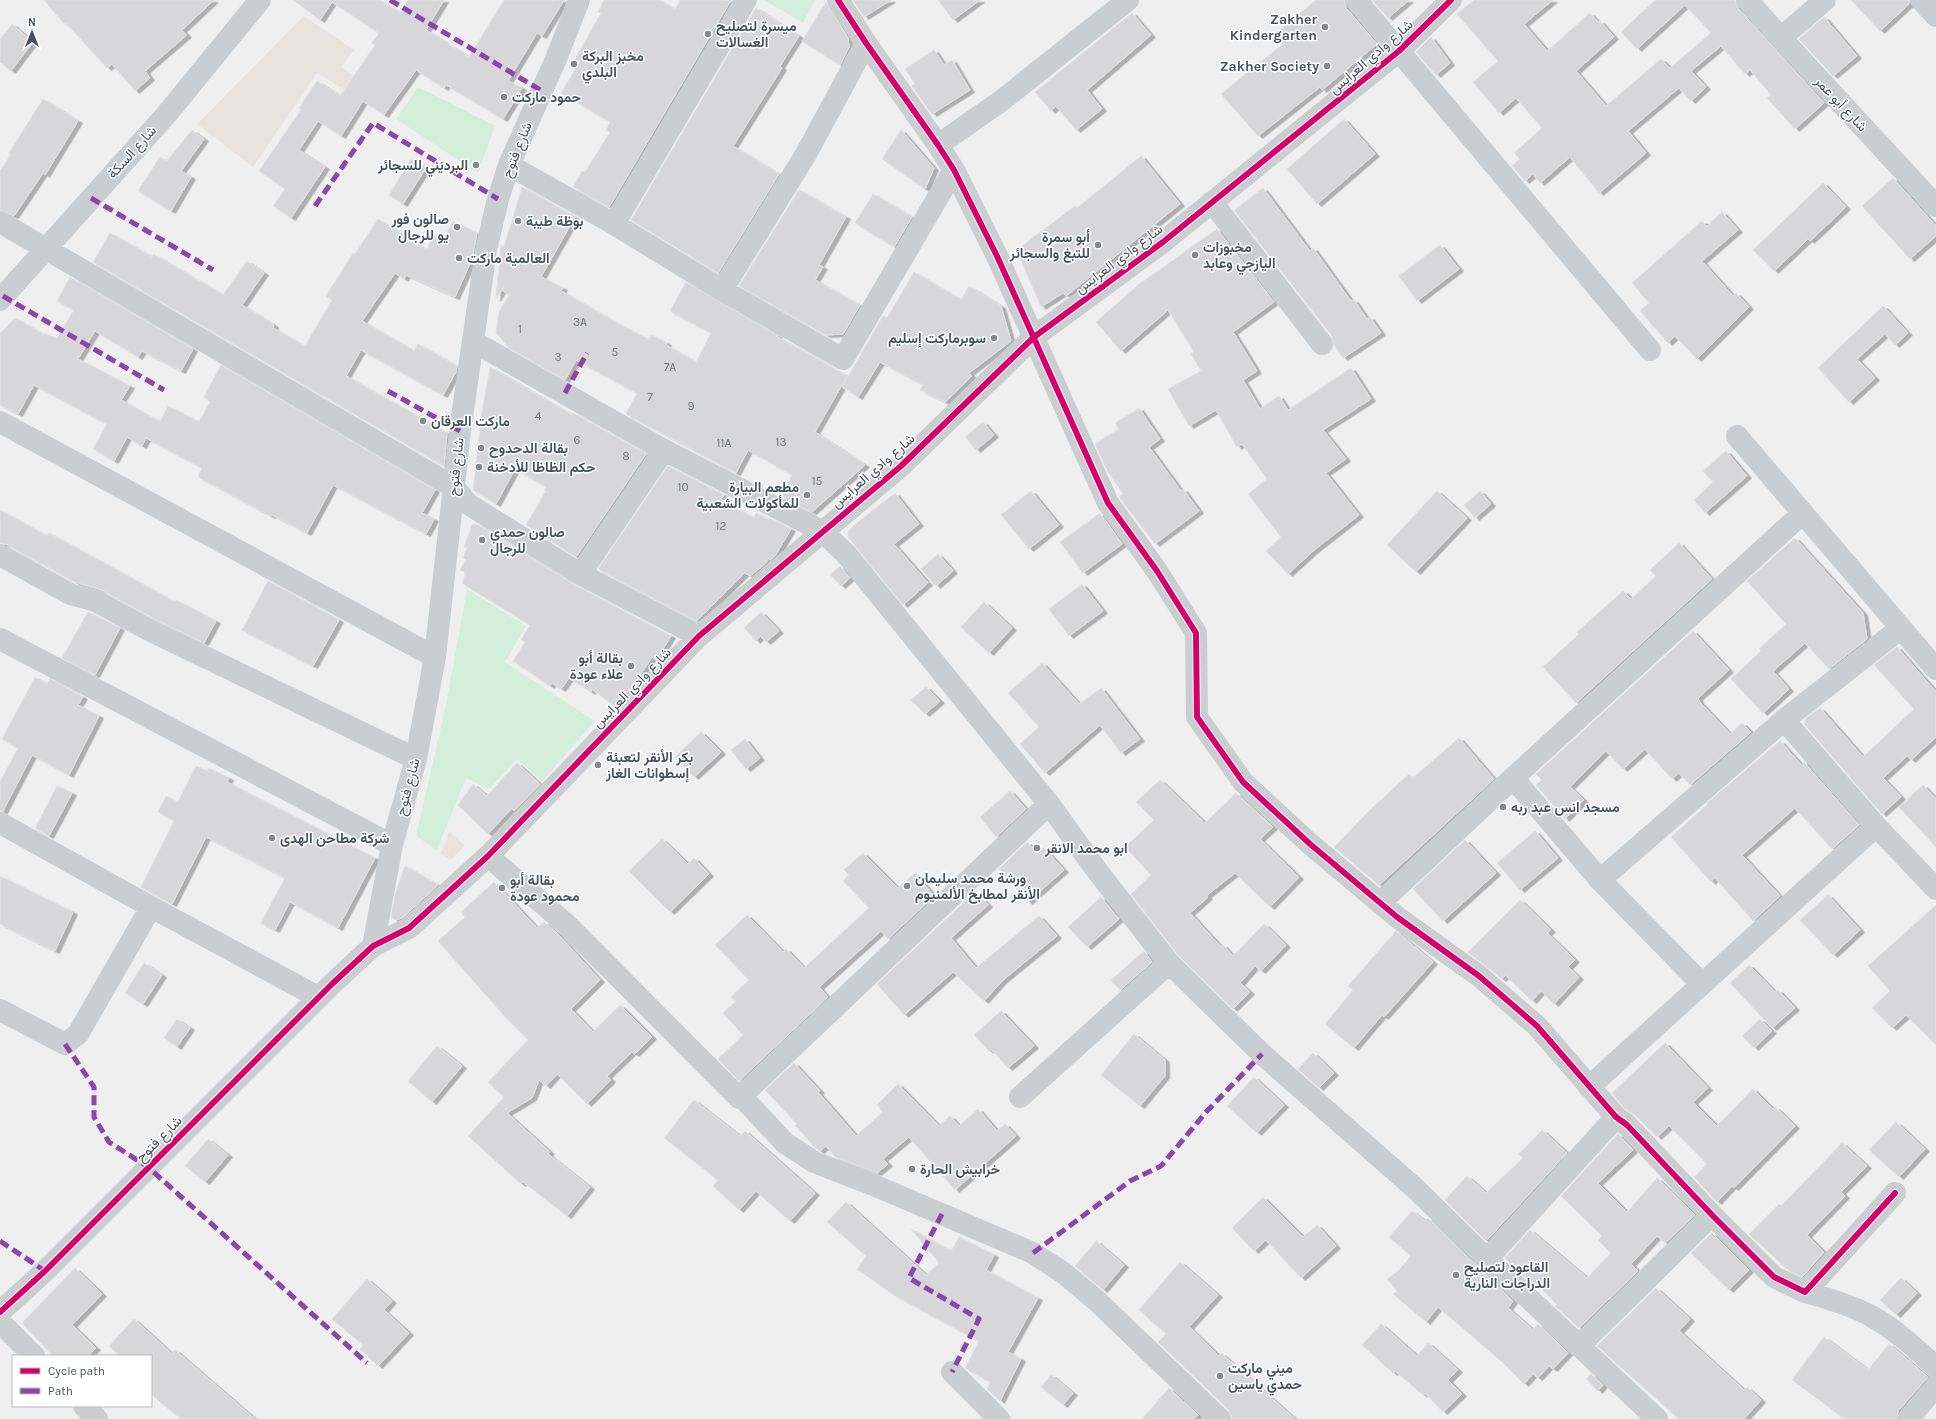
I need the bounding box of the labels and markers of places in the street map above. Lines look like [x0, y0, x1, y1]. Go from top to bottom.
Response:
place label: Zakher Kindergarten [1230, 11, 1317, 44]
place label: ميسرة لتصليح الغسالات [716, 18, 797, 51]
marker: Zakher Kindergarten [1320, 22, 1330, 32]
marker: ميسرة لتصليح الغسالات [703, 29, 713, 39]
place label: مخبز البركة البلدي [582, 48, 644, 84]
place label: Zakher Society [1220, 58, 1319, 75]
marker: مخبز البركة البلدي [569, 59, 579, 69]
marker: Zakher Society [1322, 61, 1332, 71]
place label: حمود ماركت [512, 89, 582, 106]
marker: حمود ماركت [499, 92, 509, 102]
place label: البرديني للسجائر [377, 157, 468, 177]
marker: البرديني للسجائر [471, 160, 481, 170]
place label: صالون فور يو للرجال [391, 211, 449, 244]
place label: بوظة طيبة [526, 213, 583, 230]
marker: بوظة طيبة [513, 216, 523, 226]
marker: صالون فور يو للرجال [452, 222, 462, 232]
place label: أبو سمرة للتبغ والسجائر [1009, 229, 1090, 263]
place label: مخبوزات اليازجي وعابد [1203, 239, 1276, 275]
marker: أبو سمرة للتبغ والسجائر [1093, 240, 1103, 250]
place label: العالمية ماركت [467, 250, 550, 267]
marker: مخبوزات اليازجي وعابد [1190, 250, 1200, 260]
marker: العالمية ماركت [454, 253, 464, 263]
place label: سوبرماركت إسليم [888, 330, 986, 348]
marker: سوبرماركت إسليم [989, 333, 999, 343]
place label: ماركت العرقان [431, 413, 510, 430]
marker: ماركت العرقان [418, 416, 428, 426]
place label: بقالة الدحدوح [489, 440, 568, 458]
marker: بقالة الدحدوح [476, 443, 486, 453]
place label: حكم الظاظا للأدخنة [487, 459, 596, 476]
marker: حكم الظاظا للأدخنة [474, 462, 484, 472]
place label: مطعم البيارة للمأكولات الشعبية [696, 479, 799, 512]
marker: مطعم البيارة للمأكولات الشعبية [802, 490, 812, 500]
place label: صالون حمدي للرجال [490, 524, 565, 557]
marker: صالون حمدي للرجال [477, 535, 487, 545]
place label: بقالة أبو علاء عودة [570, 650, 623, 683]
marker: بقالة أبو علاء عودة [626, 661, 636, 671]
place label: بكر الأنقر لتعبئة إسطوانات الغاز [605, 749, 693, 783]
marker: بكر الأنقر لتعبئة إسطوانات الغاز [593, 760, 603, 770]
place label: مسجد انس عبد ربه [1511, 799, 1620, 816]
marker: مسجد انس عبد ربه [1498, 802, 1508, 812]
place label: شركة مطاحن الهدى [280, 830, 389, 847]
marker: شركة مطاحن الهدى [267, 833, 277, 843]
place label: ابو محمد الانقر [1044, 840, 1128, 857]
marker: ابو محمد الانقر [1032, 843, 1042, 853]
place label: ورشة محمد سليمان الأنقر لمطابخ الألمنيوم [915, 870, 1040, 904]
place label: بقالة أبو محمود عودة [510, 872, 580, 905]
marker: ورشة محمد سليمان الأنقر لمطابخ الألمنيوم [902, 881, 912, 891]
marker: بقالة أبو محمود عودة [497, 883, 507, 893]
place label: خرابيش الحارة [920, 1161, 1001, 1178]
marker: خرابيش الحارة [907, 1164, 917, 1174]
place label: القاعود لتصليح الدراجات النارية [1464, 1259, 1550, 1292]
marker: القاعود لتصليح الدراجات النارية [1451, 1270, 1461, 1280]
place label: ميني ماركت حمدي ياسين [1228, 1360, 1303, 1396]
marker: ميني ماركت حمدي ياسين [1215, 1371, 1225, 1381]

